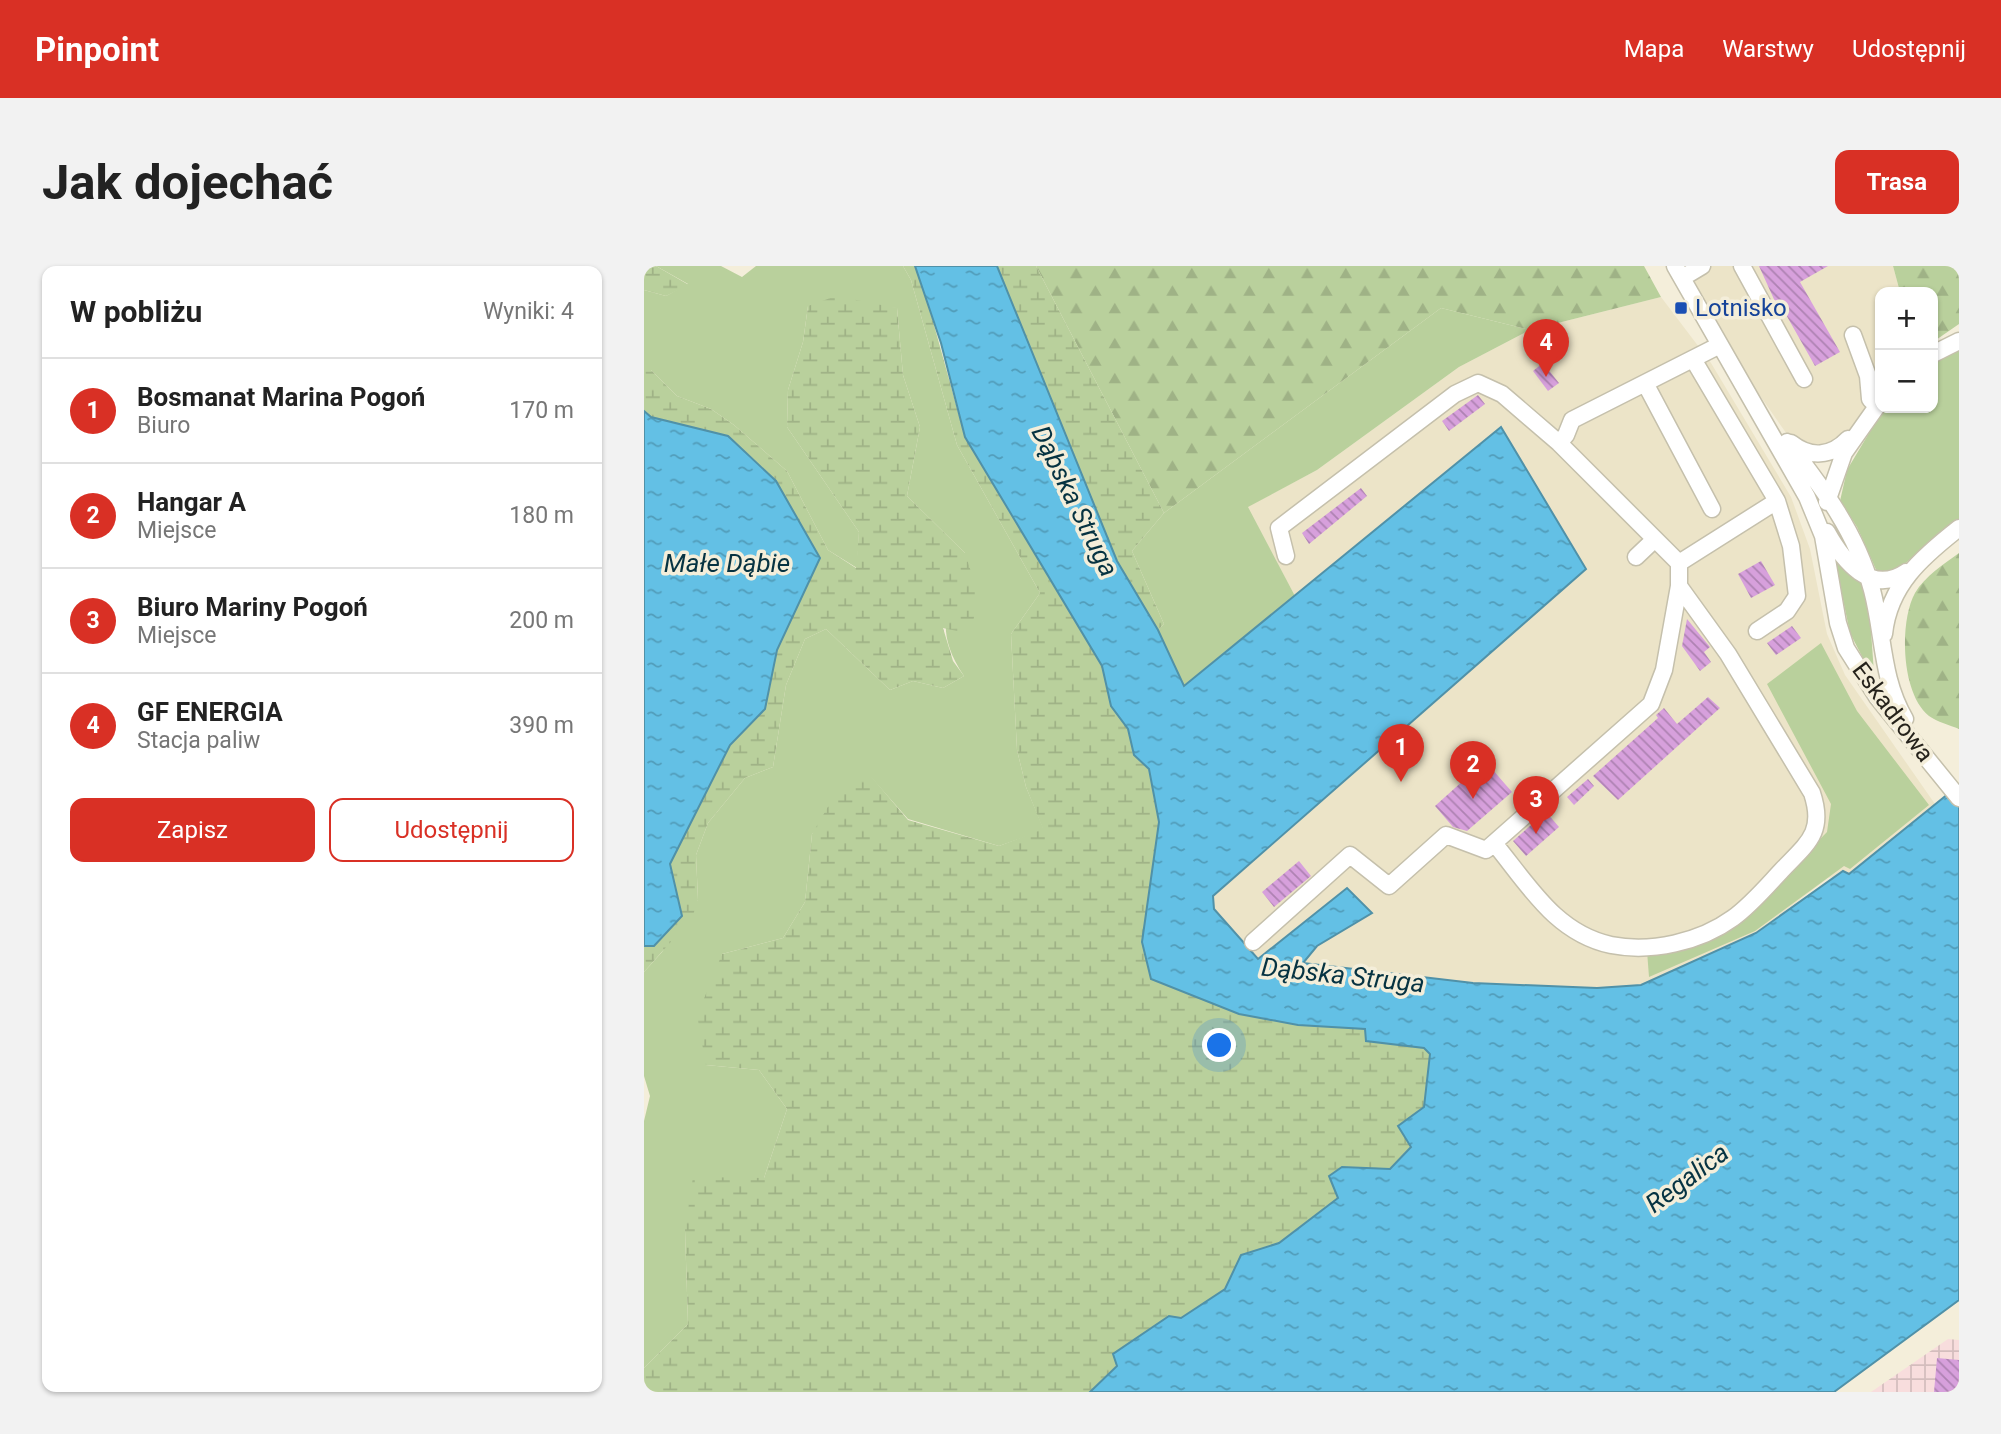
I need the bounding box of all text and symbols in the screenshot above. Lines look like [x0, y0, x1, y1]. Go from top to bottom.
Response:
text: Pinpoint [35, 30, 159, 69]
text: Mapa [1624, 35, 1684, 63]
text: Warstwy [1722, 35, 1814, 63]
text: Udostępnij [1852, 35, 1966, 63]
button: Trasa [1835, 150, 1959, 214]
text: Jak dojechać [42, 154, 333, 211]
map controls [1875, 287, 1938, 413]
button: + [1875, 287, 1938, 350]
text: W pobliżu [70, 294, 202, 329]
place label: Lotnisko [1695, 294, 1787, 322]
text: Wyniki: 4 [483, 298, 574, 325]
marker: Lotnisko [1673, 300, 1689, 316]
pin: 4 [1523, 319, 1569, 377]
button: − [1875, 350, 1938, 413]
text: Bosmanat Marina Pogoń [137, 382, 425, 412]
text: 1 [86, 397, 100, 424]
text: 170 m [509, 397, 574, 424]
text: Biuro [137, 412, 190, 439]
water label: Dąbska Struga [1026, 421, 1124, 581]
text: Hangar A [137, 487, 246, 517]
text: 2 [86, 502, 100, 529]
text: 180 m [509, 502, 574, 529]
text: Miejsce [137, 517, 216, 544]
water label: Małe Dąbie [664, 548, 790, 578]
text: Biuro Mariny Pogoń [137, 592, 368, 622]
text: 3 [86, 607, 100, 634]
text: 200 m [509, 607, 574, 634]
text: Miejsce [137, 622, 216, 649]
street label: Eskadrowa [1846, 657, 1940, 767]
text: GF ENERGIA [137, 697, 283, 727]
text: 4 [86, 712, 100, 739]
text: 390 m [509, 712, 574, 739]
pin: 1 [1378, 724, 1424, 782]
text: Stacja paliw [137, 727, 260, 754]
pin: 2 [1450, 741, 1496, 799]
pin: 3 [1513, 776, 1559, 834]
button: Zapisz [70, 798, 315, 862]
button: Udostępnij [329, 798, 574, 862]
water label: Dąbska Struga [1260, 952, 1426, 998]
your location [1202, 1028, 1236, 1062]
water label: Regalica [1640, 1137, 1734, 1219]

